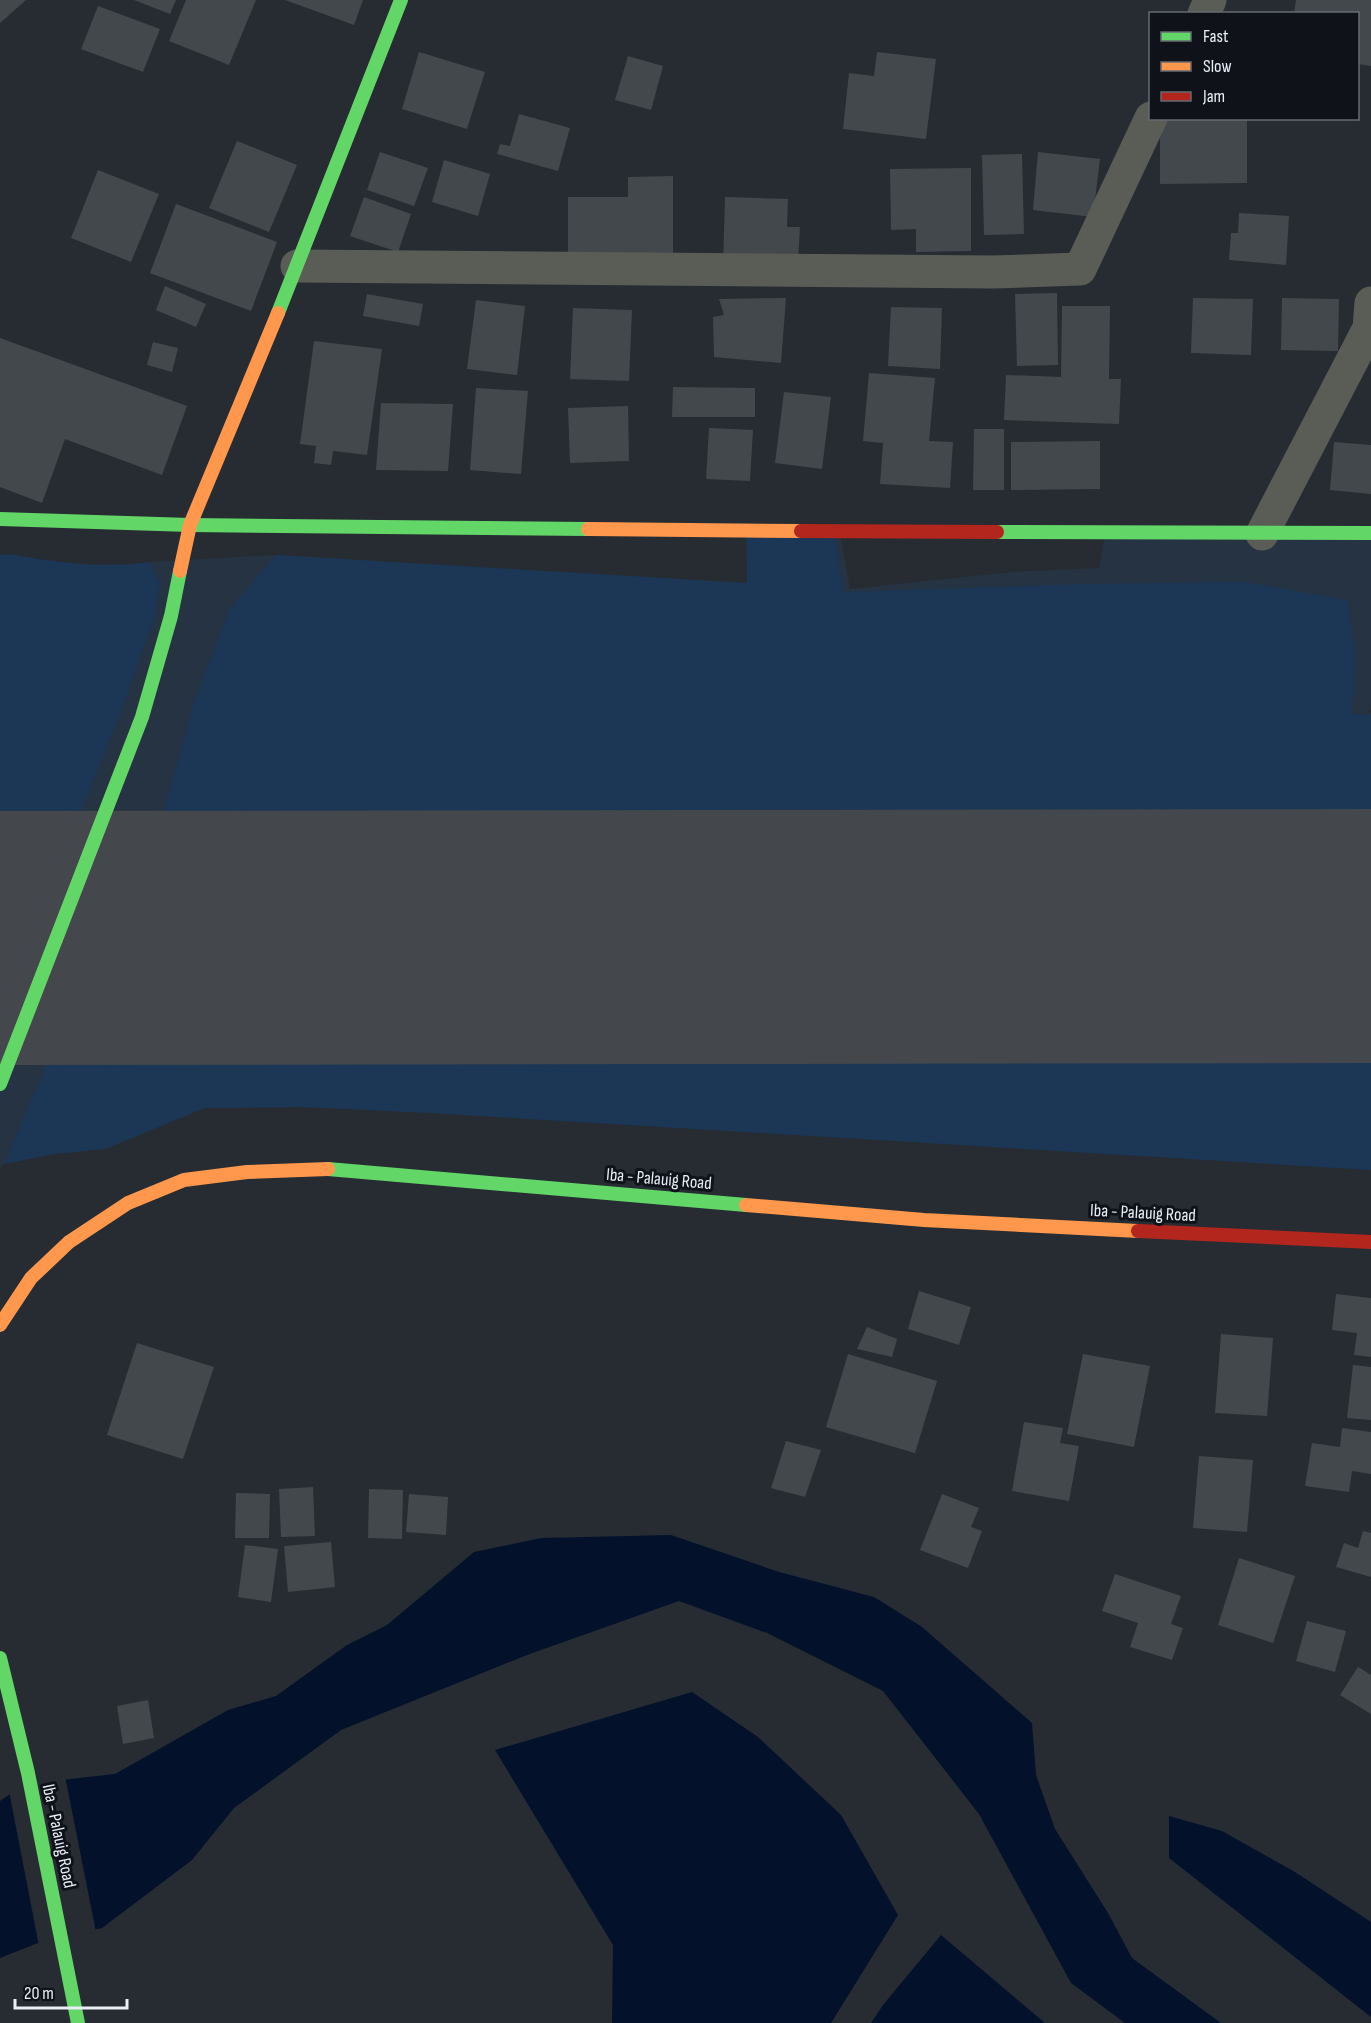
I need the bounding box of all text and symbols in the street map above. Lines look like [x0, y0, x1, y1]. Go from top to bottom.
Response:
legend [1149, 12, 1359, 120]
text: Fast [1203, 26, 1229, 47]
text: Slow [1203, 56, 1232, 77]
text: Jam [1202, 86, 1225, 107]
street label: Iba - Palauig Road [605, 1164, 713, 1194]
street label: Iba - Palauig Road [1090, 1200, 1196, 1226]
street label: Iba - Palauig Road [38, 1782, 80, 1890]
scale bar [15, 1972, 128, 2010]
text: 20 m [24, 1983, 54, 2004]

